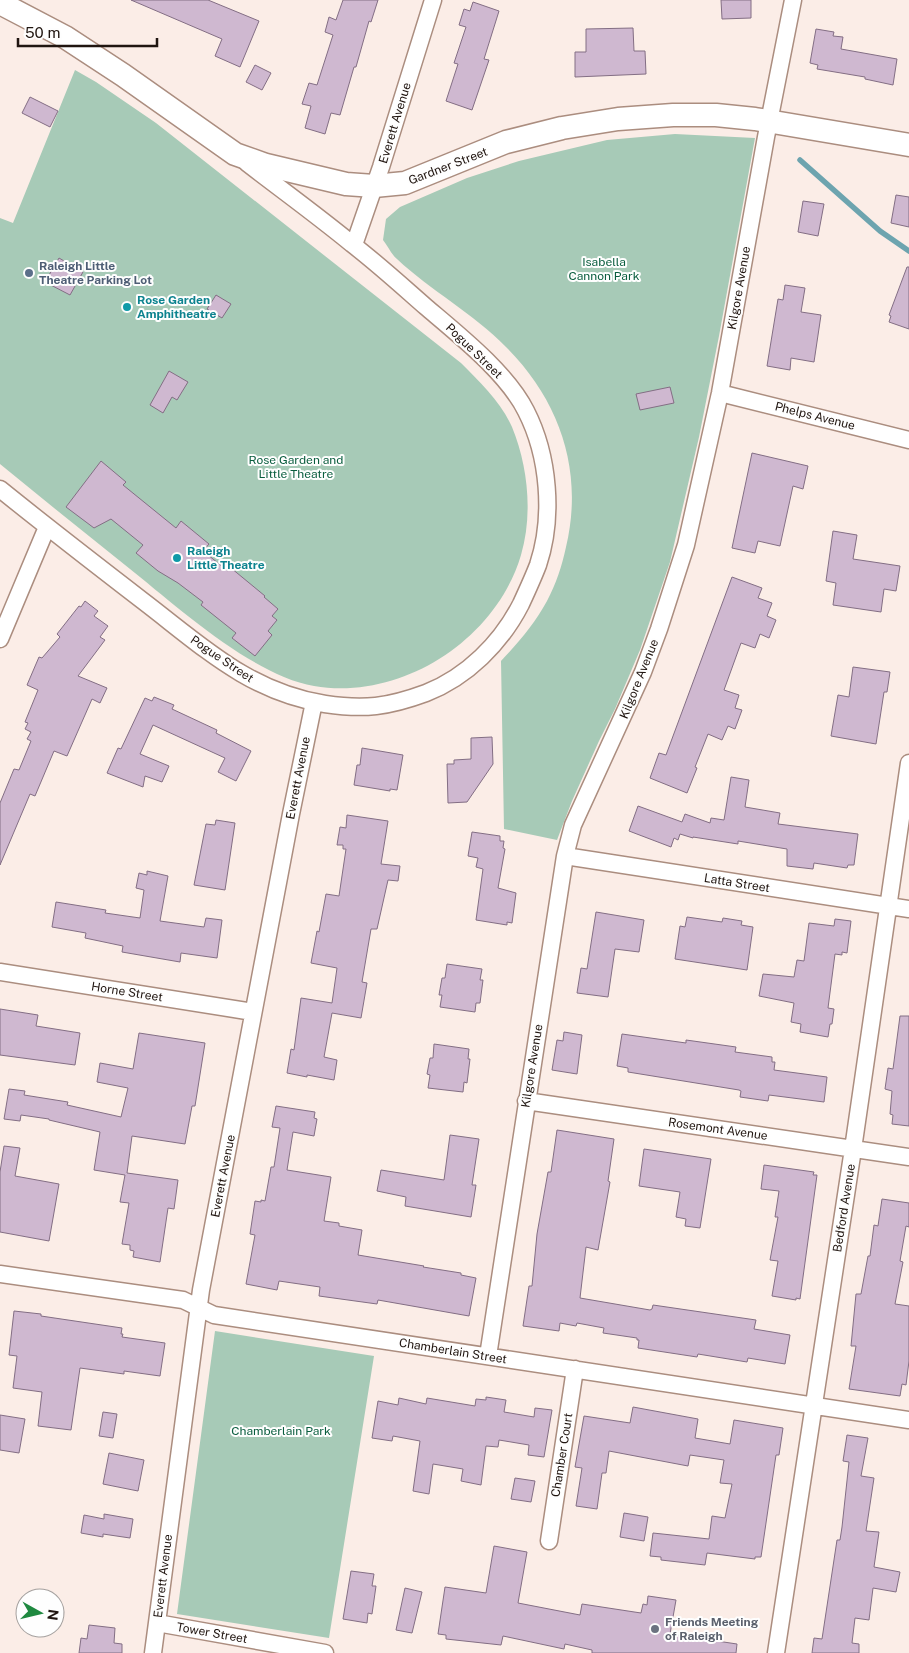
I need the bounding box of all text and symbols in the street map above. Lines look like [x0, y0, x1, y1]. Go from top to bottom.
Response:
scale bar [18, 15, 156, 47]
text: 50 m [25, 24, 60, 41]
street label: Everett Avenue [376, 81, 414, 165]
street label: Gardner Street [406, 144, 490, 188]
street label: Kilgore Avenue [725, 245, 753, 331]
park label: Isabella Cannon Park [569, 255, 640, 283]
place label: Raleigh Little Theatre Parking Lot [39, 259, 152, 287]
marker: Raleigh Little Theatre Parking Lot [23, 267, 35, 279]
place label: Rose Garden Amphitheatre [137, 293, 217, 321]
marker: Rose Garden Amphitheatre [121, 301, 133, 313]
street label: Pogue Street [443, 321, 505, 382]
street label: Phelps Avenue [773, 399, 857, 433]
park label: Rose Garden and Little Theatre [249, 453, 343, 481]
place label: Raleigh Little Theatre [187, 544, 265, 572]
marker: Raleigh Little Theatre [171, 552, 183, 564]
street label: Pogue Street [188, 633, 257, 685]
street label: Kilgore Avenue [617, 637, 661, 721]
street label: Everett Avenue [283, 735, 313, 821]
street label: Latta Street [703, 871, 771, 895]
street label: Horne Street [90, 979, 164, 1005]
street label: Kilgore Avenue [518, 1023, 546, 1109]
street label: Rosemont Avenue [667, 1115, 769, 1143]
street label: Everett Avenue [208, 1133, 238, 1219]
street label: Bedford Avenue [830, 1163, 858, 1253]
street label: Chamberlain Street [398, 1336, 508, 1366]
street label: Chamber Court [548, 1412, 576, 1498]
park label: Chamberlain Park [231, 1424, 331, 1438]
street label: Everett Avenue [151, 1533, 175, 1619]
north arrow [15, 1588, 65, 1638]
text: N [44, 1608, 62, 1621]
place label: Friends Meeting of Raleigh [665, 1615, 759, 1643]
street label: Tower Street [175, 1620, 249, 1646]
marker: Friends Meeting of Raleigh [649, 1623, 661, 1635]

